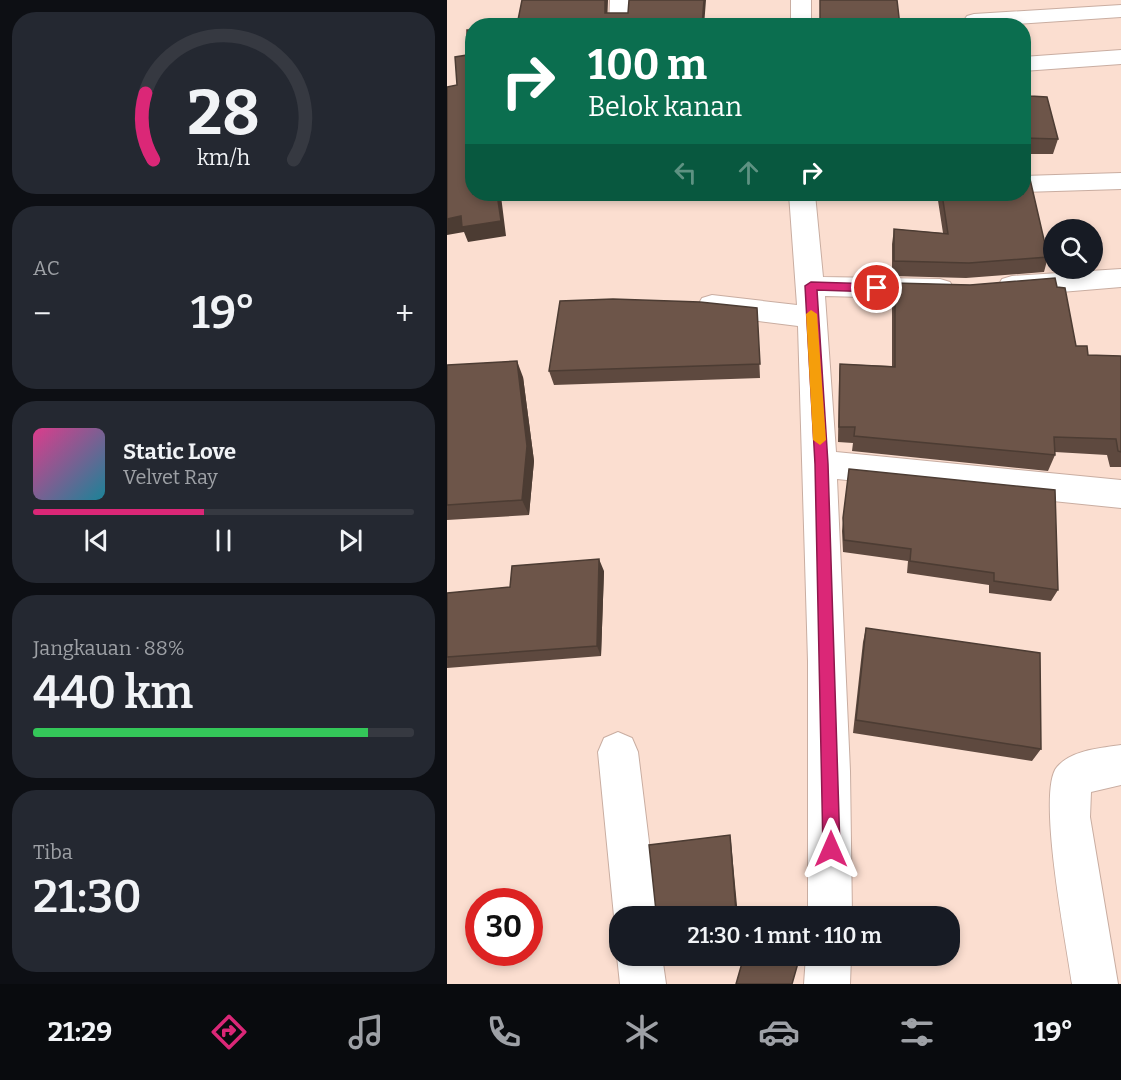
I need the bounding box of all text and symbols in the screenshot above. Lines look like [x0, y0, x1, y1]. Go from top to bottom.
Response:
text: 100 m [588, 40, 707, 90]
icon: right [489, 42, 567, 120]
text: 28 [187, 76, 260, 151]
text: Belok kanan [588, 91, 742, 123]
text: km/h [197, 146, 250, 172]
icon: left [669, 156, 702, 189]
icon: ahead [732, 156, 765, 189]
icon: right [795, 156, 828, 189]
map controls [1043, 219, 1103, 279]
button: search [1043, 219, 1103, 279]
text: AC [33, 256, 60, 280]
pin [851, 262, 902, 313]
icon: arrive [860, 271, 893, 304]
text: 19° [191, 286, 256, 340]
text: − [33, 294, 51, 334]
text: + [395, 294, 414, 334]
text: Static Love [123, 438, 236, 465]
text: Velvet Ray [123, 465, 218, 489]
icon: previous [80, 524, 113, 557]
icon: pause [207, 524, 240, 557]
icon: next [334, 524, 367, 557]
text: Jangkauan · 88% [33, 636, 185, 660]
text: 440 km [33, 666, 193, 720]
position arrow [799, 817, 863, 881]
text: Tiba [33, 840, 73, 864]
text: 21:30 [33, 870, 142, 924]
speed limit sign: 30 [465, 888, 543, 966]
text: 21:30 · 1 mnt · 110 m [687, 922, 882, 949]
icon: directions [208, 1011, 250, 1053]
icon: music [345, 1011, 387, 1053]
icon: phone [483, 1011, 525, 1053]
icon: climate [621, 1011, 663, 1053]
icon: car [758, 1011, 800, 1053]
icon: filters [896, 1011, 938, 1053]
text: 21:29 [48, 1016, 112, 1048]
text: 19° [1034, 1016, 1073, 1048]

